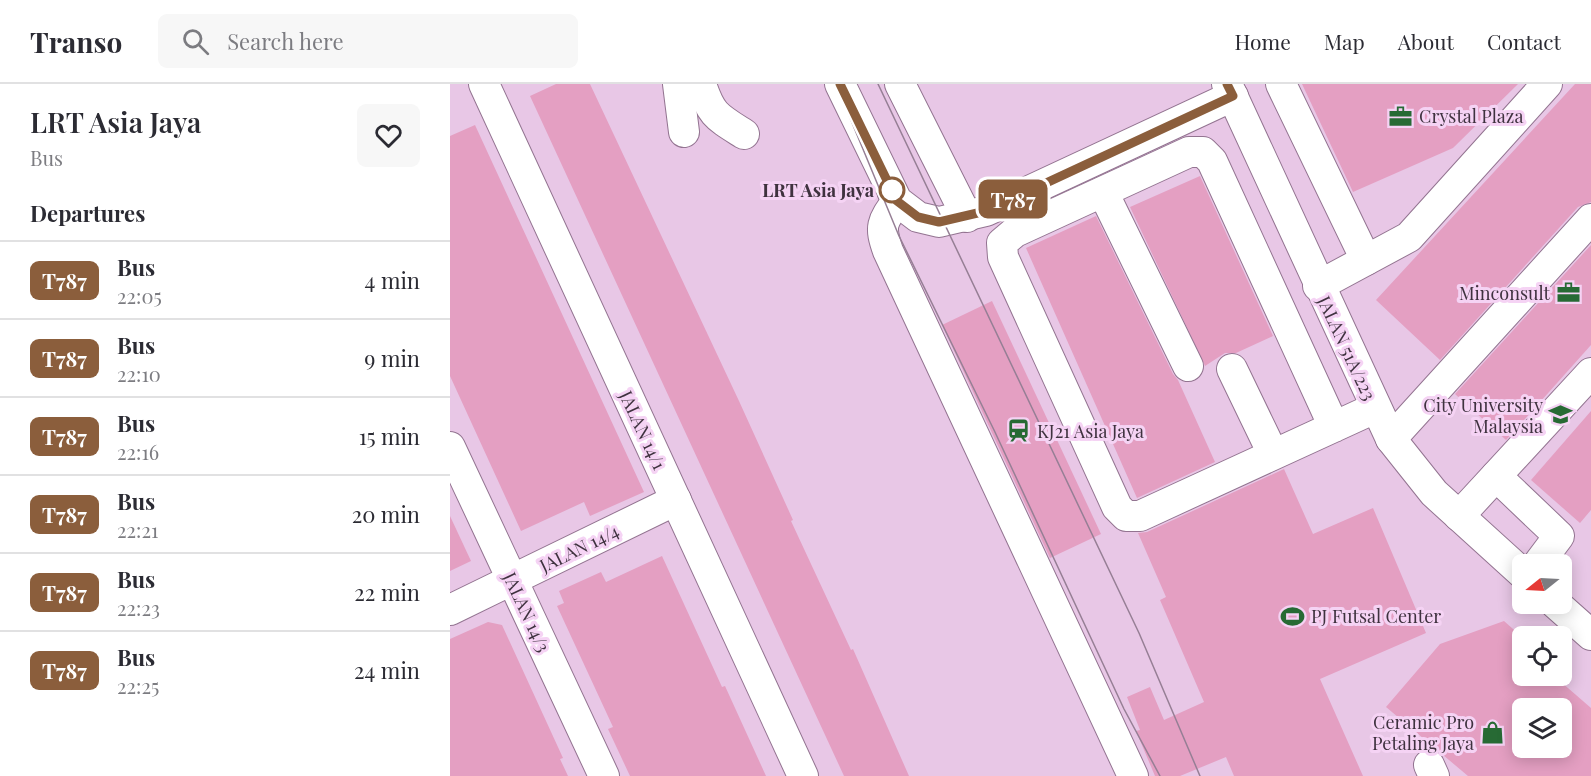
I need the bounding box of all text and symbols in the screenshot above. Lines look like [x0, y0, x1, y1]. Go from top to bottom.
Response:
search box [158, 14, 578, 68]
text: Transo [30, 23, 122, 60]
icon: search [179, 25, 212, 58]
text: Search here [227, 26, 344, 56]
text: Home [1235, 27, 1291, 55]
text: Map [1324, 27, 1365, 55]
text: About [1398, 27, 1454, 55]
text: Contact [1487, 27, 1561, 55]
text: LRT Asia Jaya [30, 103, 201, 140]
office icon: Crystal Plaza [1388, 103, 1414, 129]
button: heart [357, 104, 420, 167]
place label: Crystal Plaza [1419, 104, 1523, 128]
text: Bus [30, 144, 63, 171]
marker: LRT Asia Jaya [879, 177, 905, 203]
place label: LRT Asia Jaya [762, 178, 875, 202]
line badge: T787 [971, 180, 1055, 218]
text: T787 [991, 185, 1035, 213]
text: Departures [30, 198, 145, 228]
text: Bus [117, 252, 155, 282]
text: 4 min [365, 265, 420, 295]
text: T787 [42, 266, 87, 294]
office icon: Minconsult [1555, 280, 1581, 306]
place label: Minconsult [1459, 281, 1551, 305]
text: 22:05 [117, 282, 162, 309]
street label: JALAN 51A/223 [1312, 291, 1382, 404]
text: Bus [117, 330, 155, 360]
text: 9 min [364, 343, 420, 373]
text: T787 [42, 344, 87, 372]
text: 22:10 [117, 360, 161, 387]
street label: JALAN 14/1 [614, 386, 672, 474]
place label: City University Malaysia [1423, 393, 1543, 438]
school or university icon: City University Malaysia [1548, 402, 1574, 428]
text: Bus [117, 408, 155, 438]
station icon: KJ21 Asia Jaya [1006, 418, 1032, 444]
place label: KJ21 Asia Jaya [1037, 419, 1144, 443]
text: 15 min [359, 421, 420, 451]
text: T787 [42, 422, 87, 450]
text: 22:16 [117, 438, 159, 465]
text: Bus [117, 486, 155, 516]
text: 20 min [352, 499, 420, 529]
text: T787 [42, 500, 87, 528]
text: 22:21 [117, 516, 158, 543]
street label: JALAN 14/4 [534, 518, 623, 578]
north arrow [1512, 554, 1572, 614]
map controls [1512, 554, 1572, 758]
text: Bus [117, 564, 155, 594]
street label: JALAN 14/3 [498, 567, 556, 656]
text: 22 min [354, 577, 420, 607]
text: T787 [42, 578, 87, 606]
text: 22:23 [117, 594, 160, 621]
sports icon: PJ Futsal Center [1280, 603, 1306, 629]
place label: PJ Futsal Center [1311, 604, 1441, 628]
button: locate [1512, 626, 1572, 686]
text: Bus [117, 642, 155, 672]
text: 24 min [354, 655, 420, 685]
text: T787 [42, 656, 87, 684]
text: 22:25 [117, 672, 159, 699]
button: layers [1512, 698, 1572, 758]
place label: Ceramic Pro Petaling Jaya [1372, 710, 1474, 755]
shop icon: Ceramic Pro Petaling Jaya [1479, 719, 1505, 745]

